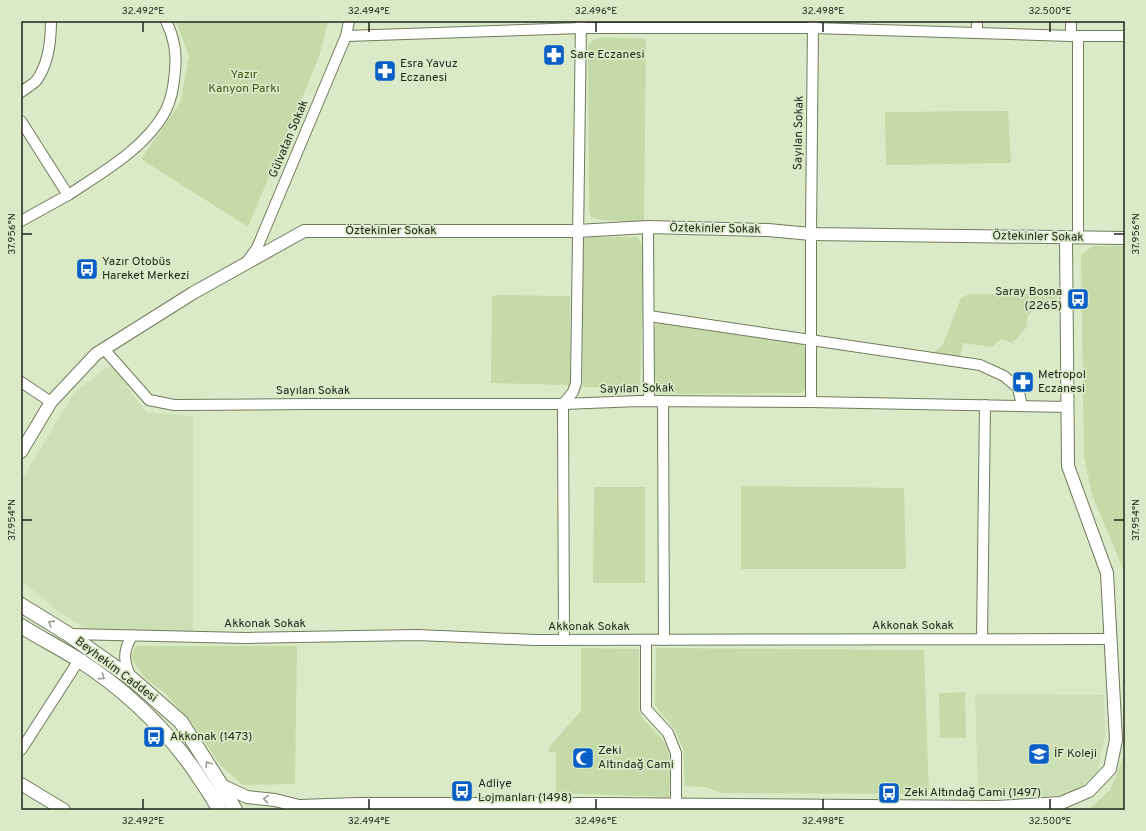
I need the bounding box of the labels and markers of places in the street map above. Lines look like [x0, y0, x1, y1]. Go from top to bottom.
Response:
pharmacy icon: Sare Eczanesi [541, 42, 567, 68]
place label: Sare Eczanesi [570, 47, 644, 63]
place label: Esra Yavuz Eczanesi [400, 56, 458, 86]
pharmacy icon: Esra Yavuz Eczanesi [372, 58, 398, 84]
place label: Yazır Otobüs Hareket Merkezi [102, 254, 189, 284]
bus stop icon: Yazır Otobüs Hareket Merkezi [74, 256, 100, 282]
place label: Saray Bosna (2265) [995, 284, 1062, 314]
bus stop icon: Saray Bosna (2265) [1065, 286, 1091, 312]
place label: Metropol Eczanesi [1038, 367, 1086, 397]
pharmacy icon: Metropol Eczanesi [1010, 369, 1036, 395]
bus stop icon: Akkonak (1473) [141, 724, 167, 750]
place label: Akkonak (1473) [170, 729, 252, 745]
school or university icon: İF Koleji [1026, 741, 1052, 767]
place label: Zeki Altındağ Cami [598, 743, 674, 773]
mosque icon: Zeki Altındağ Cami [570, 745, 596, 771]
place label: İF Koleji [1054, 746, 1097, 762]
place label: Adliye Lojmanları (1498) [478, 776, 572, 806]
bus stop icon: Adliye Lojmanları (1498) [449, 778, 475, 804]
bus stop icon: Zeki Altındağ Cami (1497) [876, 780, 902, 806]
place label: Zeki Altındağ Cami (1497) [904, 785, 1041, 801]

